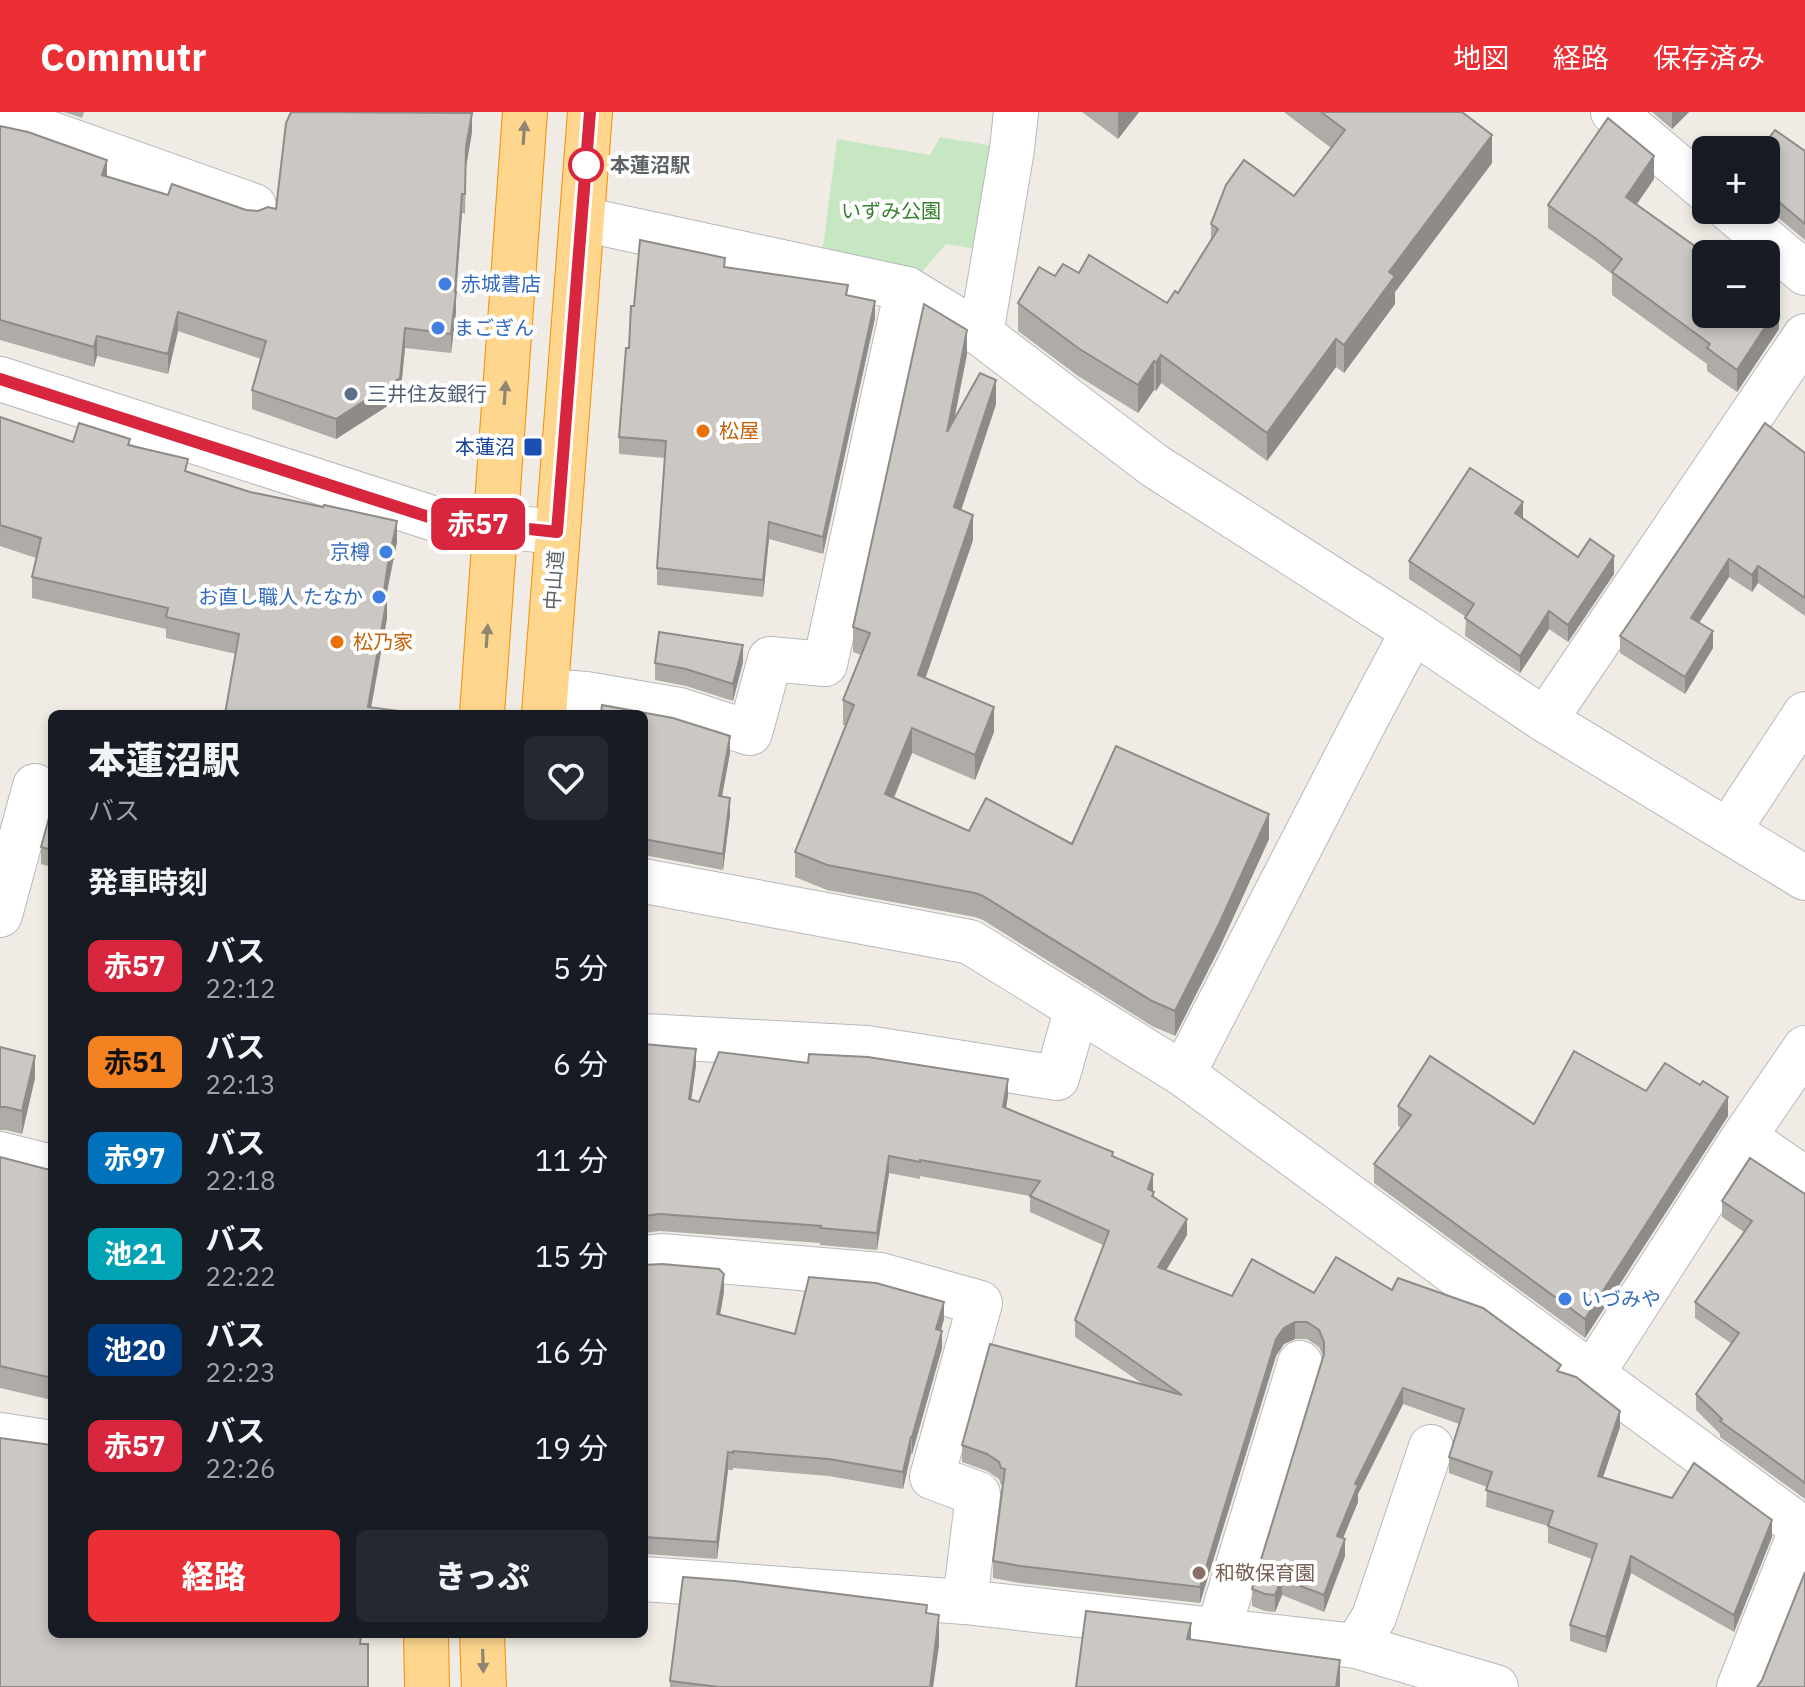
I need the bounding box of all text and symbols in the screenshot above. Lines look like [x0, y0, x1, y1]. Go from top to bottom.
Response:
text: Commutr [40, 32, 207, 81]
text: 地図 [1453, 39, 1509, 76]
text: 経路 [1553, 39, 1609, 76]
text: 保存済み [1653, 39, 1765, 76]
one-way arrow [518, 120, 531, 145]
map controls [1692, 136, 1780, 328]
button: + [1692, 136, 1780, 224]
marker: 本蓮沼駅 [569, 148, 603, 182]
place label: 本蓮沼駅 [610, 151, 690, 178]
park label: いずみ公園 [841, 197, 941, 224]
button: − [1692, 240, 1780, 328]
place label: 赤城書店 [461, 270, 541, 297]
marker: 赤城書店 [436, 275, 454, 293]
place label: まごぎん [454, 314, 534, 341]
marker: まごぎん [429, 319, 447, 337]
place label: 三井住友銀行 [367, 380, 487, 407]
one-way arrow [499, 380, 512, 405]
marker: 三井住友銀行 [342, 385, 360, 403]
place label: 松屋 [719, 417, 759, 444]
marker: 松屋 [694, 422, 712, 440]
place label: 本蓮沼 [455, 433, 515, 460]
marker: 本蓮沼 [522, 436, 544, 458]
line badge: 赤57 [432, 498, 524, 550]
text: 赤57 [447, 505, 509, 542]
place label: 京樽 [330, 538, 370, 565]
marker: 京樽 [377, 543, 395, 561]
street label: 中山道 [538, 549, 569, 611]
place label: お直し職人 たなか [198, 583, 363, 610]
marker: お直し職人 たなか [370, 588, 388, 606]
one-way arrow [481, 623, 494, 648]
place label: 松乃家 [353, 628, 413, 655]
marker: 松乃家 [328, 633, 346, 651]
text: 本蓮沼駅 [88, 735, 240, 784]
button: heart [524, 736, 608, 820]
text: バス [88, 793, 140, 827]
text: 発車時刻 [88, 862, 208, 901]
text: バス [206, 931, 266, 970]
text: 赤57 [104, 947, 166, 984]
text: 5 分 [553, 948, 608, 987]
text: 22:12 [206, 971, 276, 1005]
text: バス [206, 1027, 266, 1066]
text: 赤51 [104, 1043, 166, 1080]
text: 6 分 [553, 1044, 608, 1083]
text: 22:13 [206, 1067, 276, 1101]
text: バス [206, 1123, 266, 1162]
text: 赤97 [104, 1139, 166, 1176]
text: 11 分 [535, 1140, 608, 1179]
text: 22:18 [206, 1163, 276, 1197]
text: バス [206, 1219, 266, 1258]
text: 池21 [104, 1235, 166, 1272]
text: 15 分 [535, 1236, 608, 1275]
text: 22:22 [206, 1259, 276, 1293]
place label: いづみや [1581, 1285, 1661, 1312]
marker: いづみや [1556, 1290, 1574, 1308]
text: バス [206, 1315, 266, 1354]
text: 池20 [104, 1331, 166, 1368]
text: 16 分 [535, 1332, 608, 1371]
text: 22:23 [206, 1355, 276, 1389]
text: バス [206, 1411, 266, 1450]
text: 赤57 [104, 1427, 166, 1464]
text: 19 分 [535, 1428, 608, 1467]
text: 22:26 [206, 1451, 276, 1485]
button: 経路 [88, 1530, 340, 1622]
button: きっぷ [356, 1530, 608, 1622]
place label: 和敬保育園 [1215, 1559, 1315, 1586]
marker: 和敬保育園 [1190, 1564, 1208, 1582]
one-way arrow [476, 1648, 489, 1674]

